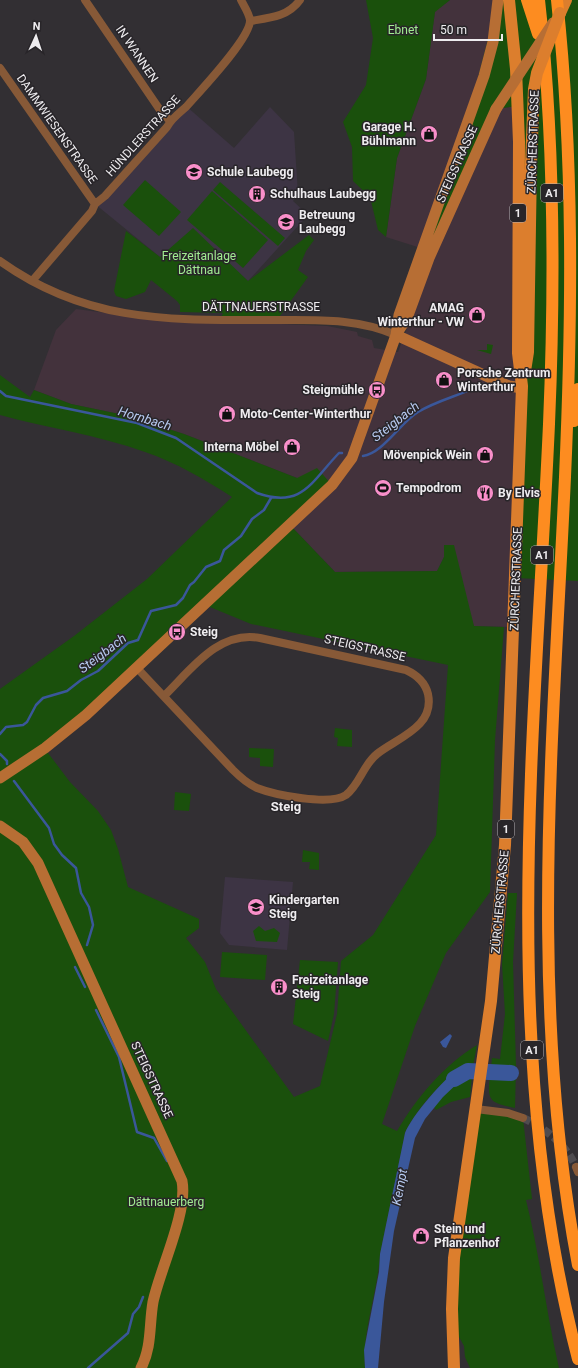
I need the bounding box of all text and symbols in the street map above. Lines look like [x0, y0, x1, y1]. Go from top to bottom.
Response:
north arrow [16, 16, 56, 56]
scale bar [434, 16, 502, 42]
text: N [32, 20, 41, 33]
street label: IN WANNEN [113, 23, 161, 85]
park label: Ebnet [388, 23, 418, 37]
text: 50 m [440, 23, 467, 37]
street label: DAMMWIESENSTRASSE [14, 72, 100, 187]
street label: ZÜRCHERSTRASSE [523, 90, 542, 194]
street label: HÜNDLERSTRASSE [102, 92, 183, 179]
place label: Garage H. Bühlmann [361, 120, 416, 148]
street label: STEIGSTRASSE [434, 123, 480, 205]
shop icon: Garage H. Bühlmann [419, 124, 439, 144]
school or university icon: Schule Laubegg [184, 162, 204, 182]
place label: Schule Laubegg [207, 165, 293, 179]
building icon: Schulhaus Laubegg [247, 184, 267, 204]
road number: A1 [541, 184, 563, 202]
place label: Schulhaus Laubegg [270, 187, 376, 201]
road number: 1 [510, 204, 526, 222]
place label: Betreuung Laubegg [299, 208, 355, 236]
school or university icon: Betreuung Laubegg [276, 212, 296, 232]
park label: Freizeitanlage Dättnau [162, 249, 236, 277]
street label: DÄTTNAUERSTRASSE [202, 299, 320, 314]
place label: AMAG Winterthur - VW [377, 301, 464, 329]
shop icon: AMAG Winterthur - VW [467, 305, 487, 325]
place label: Porsche Zentrum Winterthur [457, 366, 550, 394]
shop icon: Porsche Zentrum Winterthur [434, 370, 454, 390]
bus stop icon: Steigmühle [367, 380, 387, 400]
place label: Steigmühle [303, 383, 365, 397]
water label: Steigbach [369, 398, 422, 445]
water label: Hornbach [116, 403, 173, 434]
shop icon: Moto-Center-Winterthur [217, 404, 237, 424]
place label: Moto-Center-Winterthur [240, 407, 372, 421]
shop icon: Interna Möbel [282, 437, 302, 457]
place label: Interna Möbel [204, 440, 279, 454]
shop icon: Mövenpick Wein [475, 445, 495, 465]
place label: Mövenpick Wein [383, 448, 472, 462]
sports icon: Tempodrom [373, 478, 393, 498]
place label: Tempodrom [396, 481, 461, 495]
restaurant icon: By Elvis [475, 483, 495, 503]
place label: By Elvis [498, 486, 540, 500]
street label: ZÜRCHERSTRASSE [506, 527, 525, 631]
road number: A1 [531, 546, 553, 564]
bus stop icon: Steig [167, 622, 187, 642]
place label: Steig [190, 625, 218, 639]
water label: Steigbach [75, 631, 129, 676]
street label: STEIGSTRASSE [323, 632, 407, 664]
district label: Steig [271, 799, 301, 814]
road number: 1 [498, 820, 514, 838]
street label: ZÜRCHERSTRASSE [488, 850, 512, 954]
place label: Kindergarten Steig [269, 893, 340, 921]
school or university icon: Kindergarten Steig [246, 897, 266, 917]
place label: Freizeitanlage Steig [292, 973, 369, 1001]
building icon: Freizeitanlage Steig [269, 977, 289, 997]
street label: STEIGSTRASSE [128, 1039, 176, 1121]
road number: A1 [521, 1041, 543, 1059]
water label: Kempt [389, 1167, 411, 1207]
park label: Dättnauerberg [128, 1195, 204, 1209]
place label: Stein und Pflanzenhof [434, 1222, 500, 1250]
shop icon: Stein und Pflanzenhof [411, 1226, 431, 1246]

